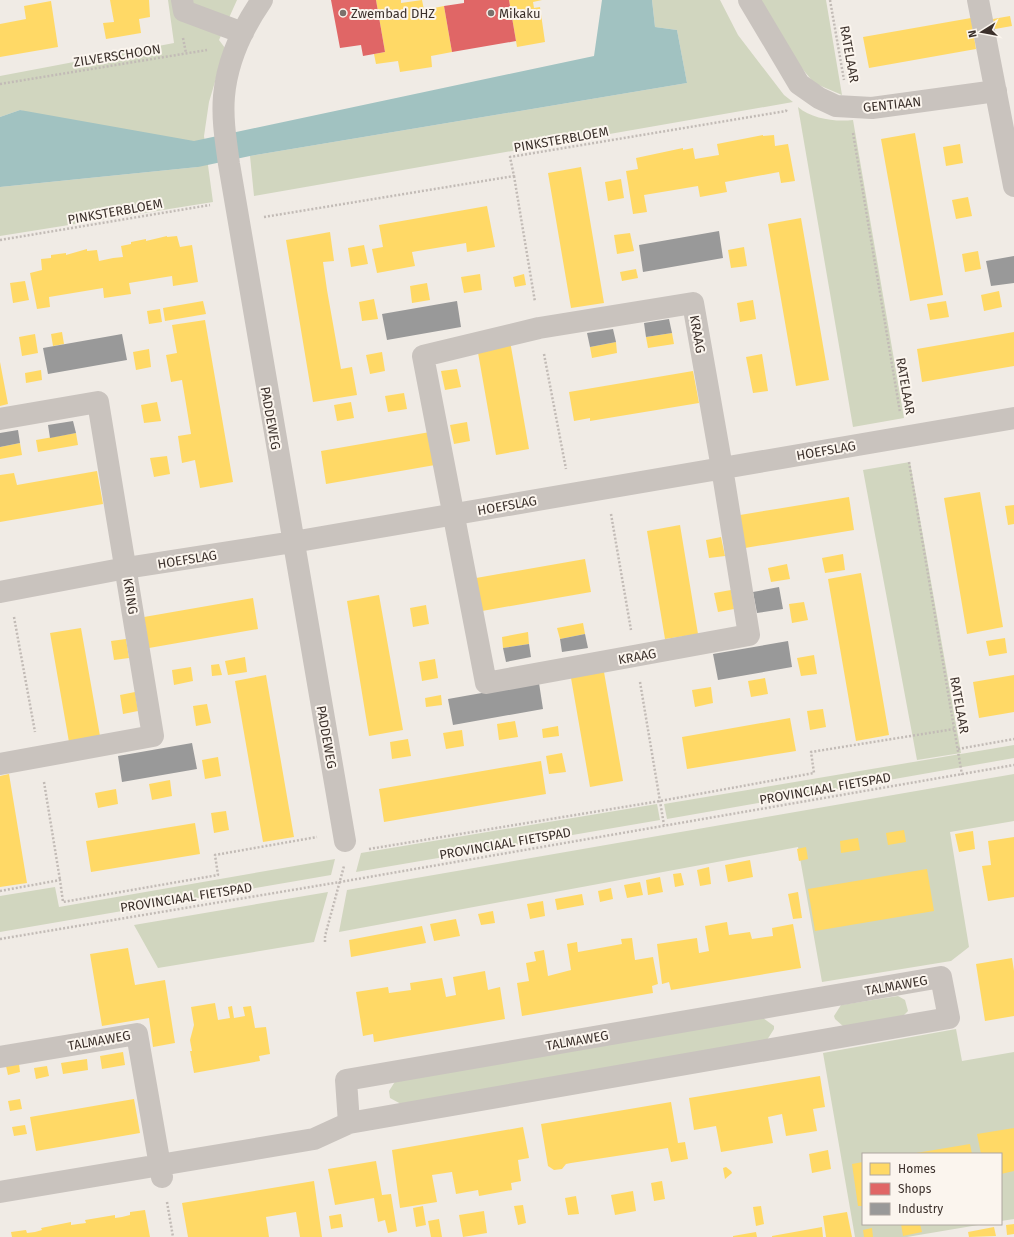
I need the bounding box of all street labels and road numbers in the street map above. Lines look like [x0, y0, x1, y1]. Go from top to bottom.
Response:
street label: RATELAAR [837, 24, 862, 84]
street label: ZILVERSCHOON [72, 41, 162, 70]
street label: GENTIAAN [862, 94, 922, 115]
street label: PINKSTERBLOEM [513, 124, 610, 155]
street label: PINKSTERBLOEM [67, 196, 164, 227]
street label: KRAAG [687, 314, 708, 354]
street label: RATELAAR [893, 356, 918, 416]
street label: PADDEWEG [258, 385, 283, 451]
street label: HOEFSLAG [795, 438, 857, 463]
street label: HOEFSLAG [476, 493, 538, 518]
street label: HOEFSLAG [156, 547, 218, 572]
street label: KRING [120, 577, 141, 615]
street label: KRAAG [617, 646, 657, 667]
street label: RATELAAR [947, 675, 972, 735]
street label: PADDEWEG [314, 704, 339, 770]
street label: PROVINCIAAL FIETSPAD [758, 770, 892, 807]
street label: PROVINCIAAL FIETSPAD [438, 825, 572, 862]
street label: PROVINCIAAL FIETSPAD [119, 880, 253, 915]
street label: TALMAWEG [864, 973, 928, 998]
street label: TALMAWEG [67, 1028, 131, 1053]
street label: TALMAWEG [545, 1028, 609, 1053]

